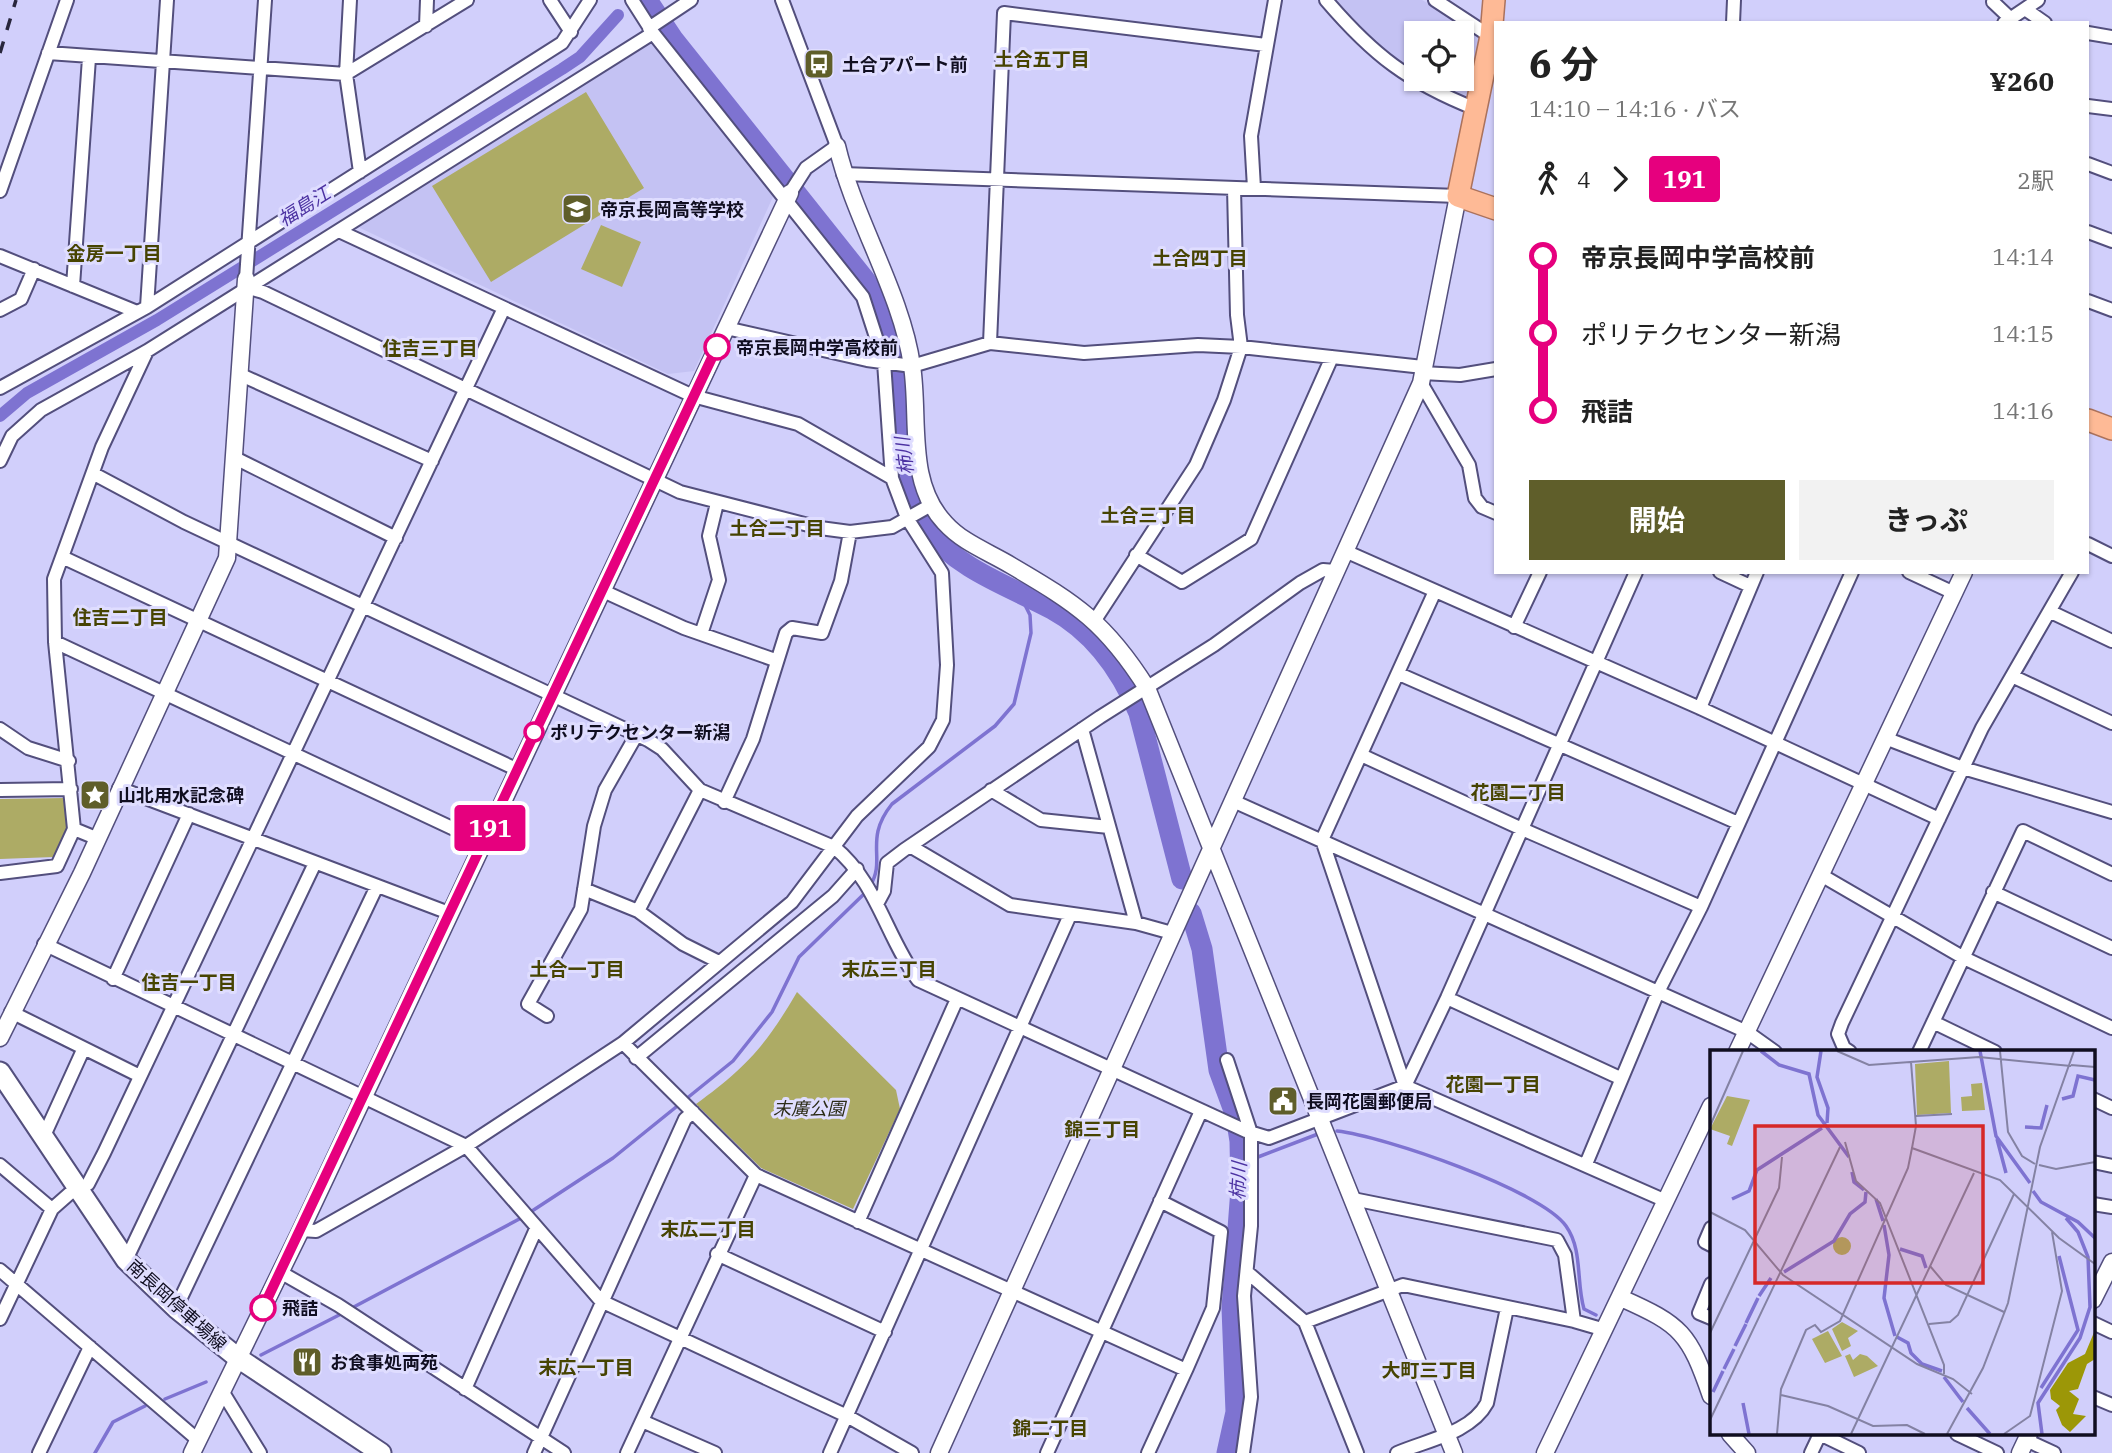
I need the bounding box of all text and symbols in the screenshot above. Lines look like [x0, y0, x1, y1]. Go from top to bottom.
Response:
map controls [1404, 21, 1474, 91]
button: locate [1404, 21, 1474, 91]
text: 6 分 [1529, 39, 1599, 88]
bus stop icon: 土合アパート前 [802, 47, 836, 81]
district label: 土合五丁目 [994, 47, 1090, 71]
place label: 土合アパート前 [842, 53, 968, 76]
text: ¥260 [1989, 64, 2054, 98]
text: 14:10 – 14:16 · バス [1529, 93, 1741, 123]
icon: walk [1529, 160, 1567, 198]
icon: forward [1601, 160, 1639, 198]
text: 191 [1663, 163, 1706, 195]
text: 4 [1577, 164, 1591, 194]
text: 2駅 [2017, 165, 2054, 195]
water label: 福島江 [273, 180, 336, 231]
school or university icon: 帝京長岡高等学校 [560, 192, 594, 226]
place label: 帝京長岡高等学校 [600, 198, 744, 221]
text: 帝京長岡中学高校前 [1581, 240, 1815, 274]
district label: 金房一丁目 [66, 241, 162, 265]
text: 14:14 [1992, 241, 2054, 271]
district label: 土合四丁目 [1152, 246, 1248, 270]
text: ポリテクセンター新潟 [1581, 317, 1841, 351]
text: 14:15 [1992, 318, 2054, 348]
marker: 帝京長岡中学高校前 [704, 334, 730, 360]
district label: 住吉三丁目 [382, 336, 478, 360]
place label: 帝京長岡中学高校前 [736, 336, 898, 359]
text: 飛詰 [1581, 394, 1633, 428]
text: 14:16 [1992, 395, 2054, 425]
water label: 柿川 [890, 434, 918, 476]
button: 開始 [1529, 480, 1785, 560]
button: きっぷ [1799, 480, 2054, 560]
district label: 土合三丁目 [1100, 503, 1196, 527]
district label: 土合二丁目 [729, 516, 825, 540]
district label: 住吉二丁目 [72, 605, 168, 629]
place label: ポリテクセンター新潟 [550, 721, 730, 744]
marker: ポリテクセンター新潟 [524, 722, 544, 742]
place icon: 山北用水記念碑 [78, 778, 112, 812]
district label: 花園二丁目 [1470, 780, 1566, 804]
place label: 山北用水記念碑 [118, 784, 244, 807]
line badge: 191 [450, 805, 530, 851]
text: 191 [468, 812, 512, 844]
district label: 土合一丁目 [529, 957, 625, 981]
district label: 末広三丁目 [841, 957, 937, 981]
district label: 住吉一丁目 [141, 970, 237, 994]
inset map [1710, 1050, 2094, 1436]
district label: 花園一丁目 [1445, 1072, 1541, 1096]
public building icon: 長岡花園郵便局 [1266, 1084, 1300, 1118]
place label: 長岡花園郵便局 [1306, 1090, 1432, 1113]
park label: 末廣公園 [773, 1097, 848, 1120]
district label: 錦三丁目 [1064, 1117, 1140, 1141]
water label: 柿川 [1225, 1159, 1251, 1201]
district label: 末広二丁目 [660, 1217, 756, 1241]
street label: 南長岡停車場線 [122, 1254, 232, 1356]
marker: 飛詰 [250, 1295, 276, 1321]
place label: 飛詰 [282, 1297, 318, 1320]
restaurant icon: お食事処両苑 [290, 1345, 324, 1379]
place label: お食事処両苑 [330, 1351, 438, 1374]
district label: 末広一丁目 [538, 1355, 634, 1379]
district label: 大町三丁目 [1381, 1358, 1477, 1382]
district label: 錦二丁目 [1012, 1416, 1088, 1440]

